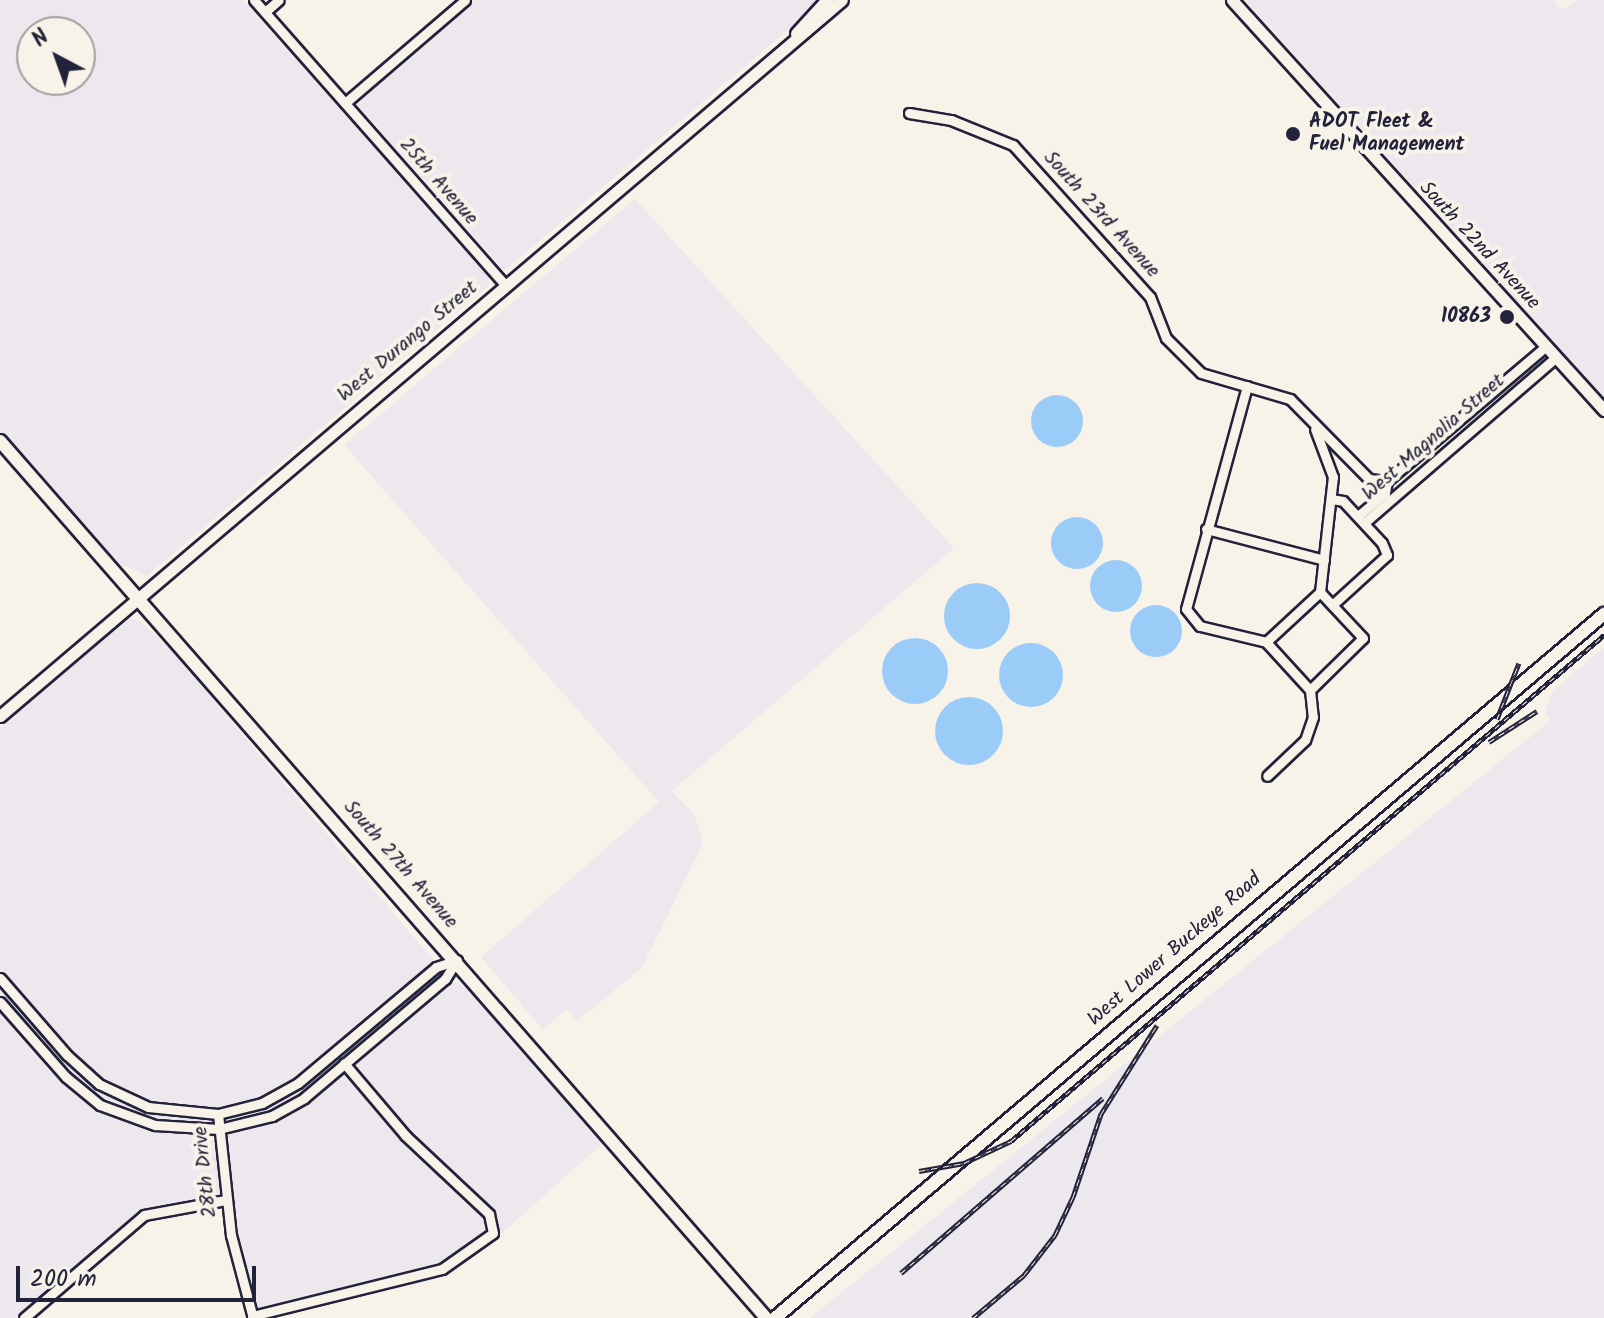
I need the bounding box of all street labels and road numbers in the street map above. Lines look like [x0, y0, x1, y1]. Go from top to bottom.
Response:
street label: 25th Avenue [394, 133, 482, 231]
street label: South 23rd Avenue [1038, 147, 1164, 283]
street label: South 22nd Avenue [1413, 177, 1545, 315]
street label: West Durango Street [333, 276, 483, 408]
street label: West Magnolia Street [1358, 370, 1510, 506]
street label: South 27th Avenue [338, 796, 462, 934]
street label: West Lower Buckeye Road [1083, 868, 1267, 1032]
street label: 28th Drive [189, 1125, 223, 1219]

